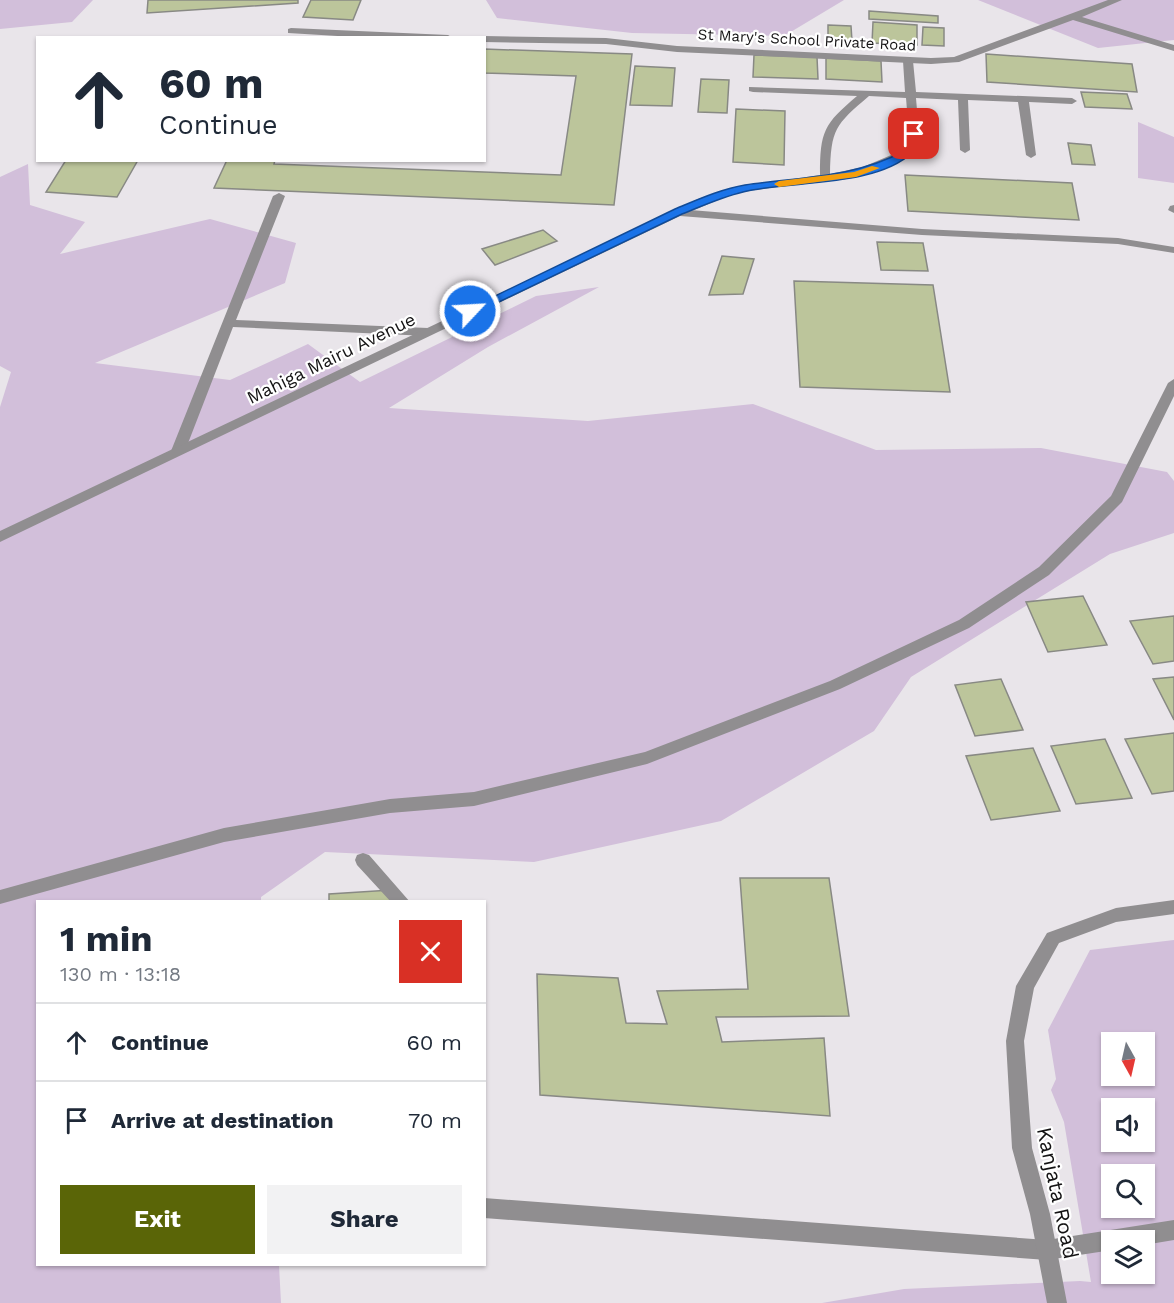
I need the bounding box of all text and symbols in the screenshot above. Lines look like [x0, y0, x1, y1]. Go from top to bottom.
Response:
street label: St Mary's School Private Road [697, 25, 917, 55]
text: 60 m [159, 59, 263, 108]
icon: ahead [60, 60, 138, 138]
pin [888, 108, 939, 159]
text: Continue [159, 109, 278, 141]
icon: arrive [897, 117, 930, 150]
position arrow [438, 279, 502, 343]
street label: Mahiga Mairu Avenue [243, 308, 419, 408]
text: 1 min [60, 918, 152, 960]
button: close [399, 920, 462, 983]
text: 130 m · 13:18 [60, 962, 181, 986]
icon: ahead [60, 1026, 93, 1059]
text: Continue [111, 1030, 209, 1055]
text: 60 m [406, 1030, 462, 1055]
north arrow [1101, 1032, 1155, 1086]
map controls [1101, 1032, 1155, 1284]
button: sound [1101, 1098, 1155, 1152]
icon: arrive [60, 1104, 93, 1137]
text: Arrive at destination [111, 1108, 334, 1133]
text: 70 m [408, 1108, 462, 1133]
street label: Kanjata Road [1032, 1125, 1084, 1261]
button: search [1101, 1164, 1155, 1218]
button: Exit [60, 1185, 255, 1254]
button: Share [267, 1185, 462, 1254]
button: layers [1101, 1230, 1155, 1284]

